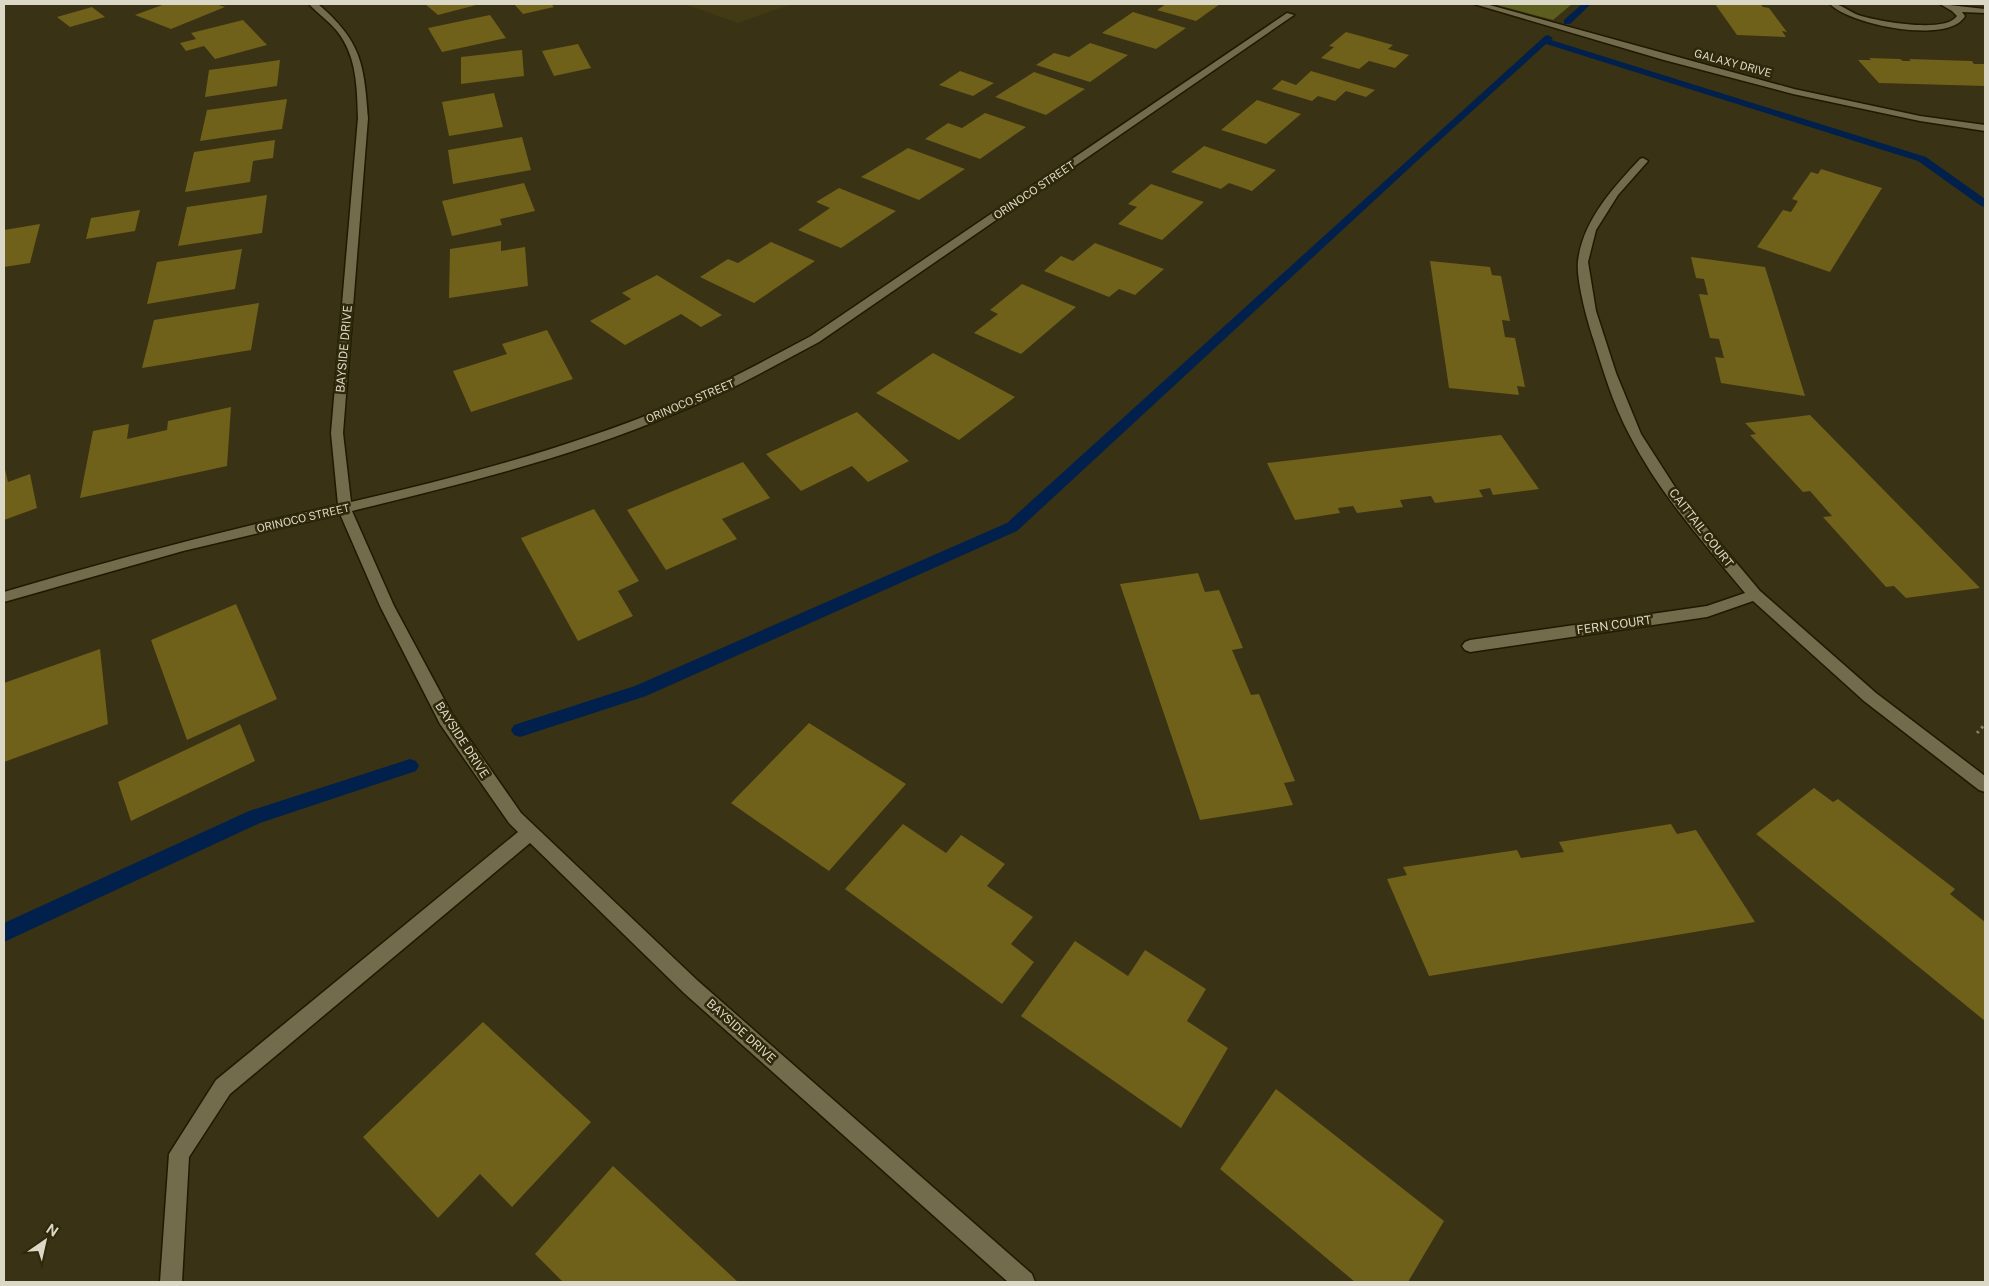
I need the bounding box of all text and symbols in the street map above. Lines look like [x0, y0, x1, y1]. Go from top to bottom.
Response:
street label: GALAXY DRIVE [1693, 47, 1773, 79]
street label: ORINOCO STREET [991, 158, 1077, 222]
street label: BAYSIDE DRIVE [333, 305, 355, 393]
street label: ORINOCO STREET [644, 377, 736, 425]
street label: CAITTAIL COURT [1666, 486, 1736, 570]
street label: ORINOCO STREET [255, 501, 351, 535]
street label: FERN COURT [1576, 613, 1652, 637]
street label: BAYSIDE DRIVE [432, 699, 492, 781]
street label: BAYSIDE DRIVE [704, 996, 778, 1066]
north arrow [20, 1216, 70, 1266]
text: N [43, 1221, 61, 1240]

